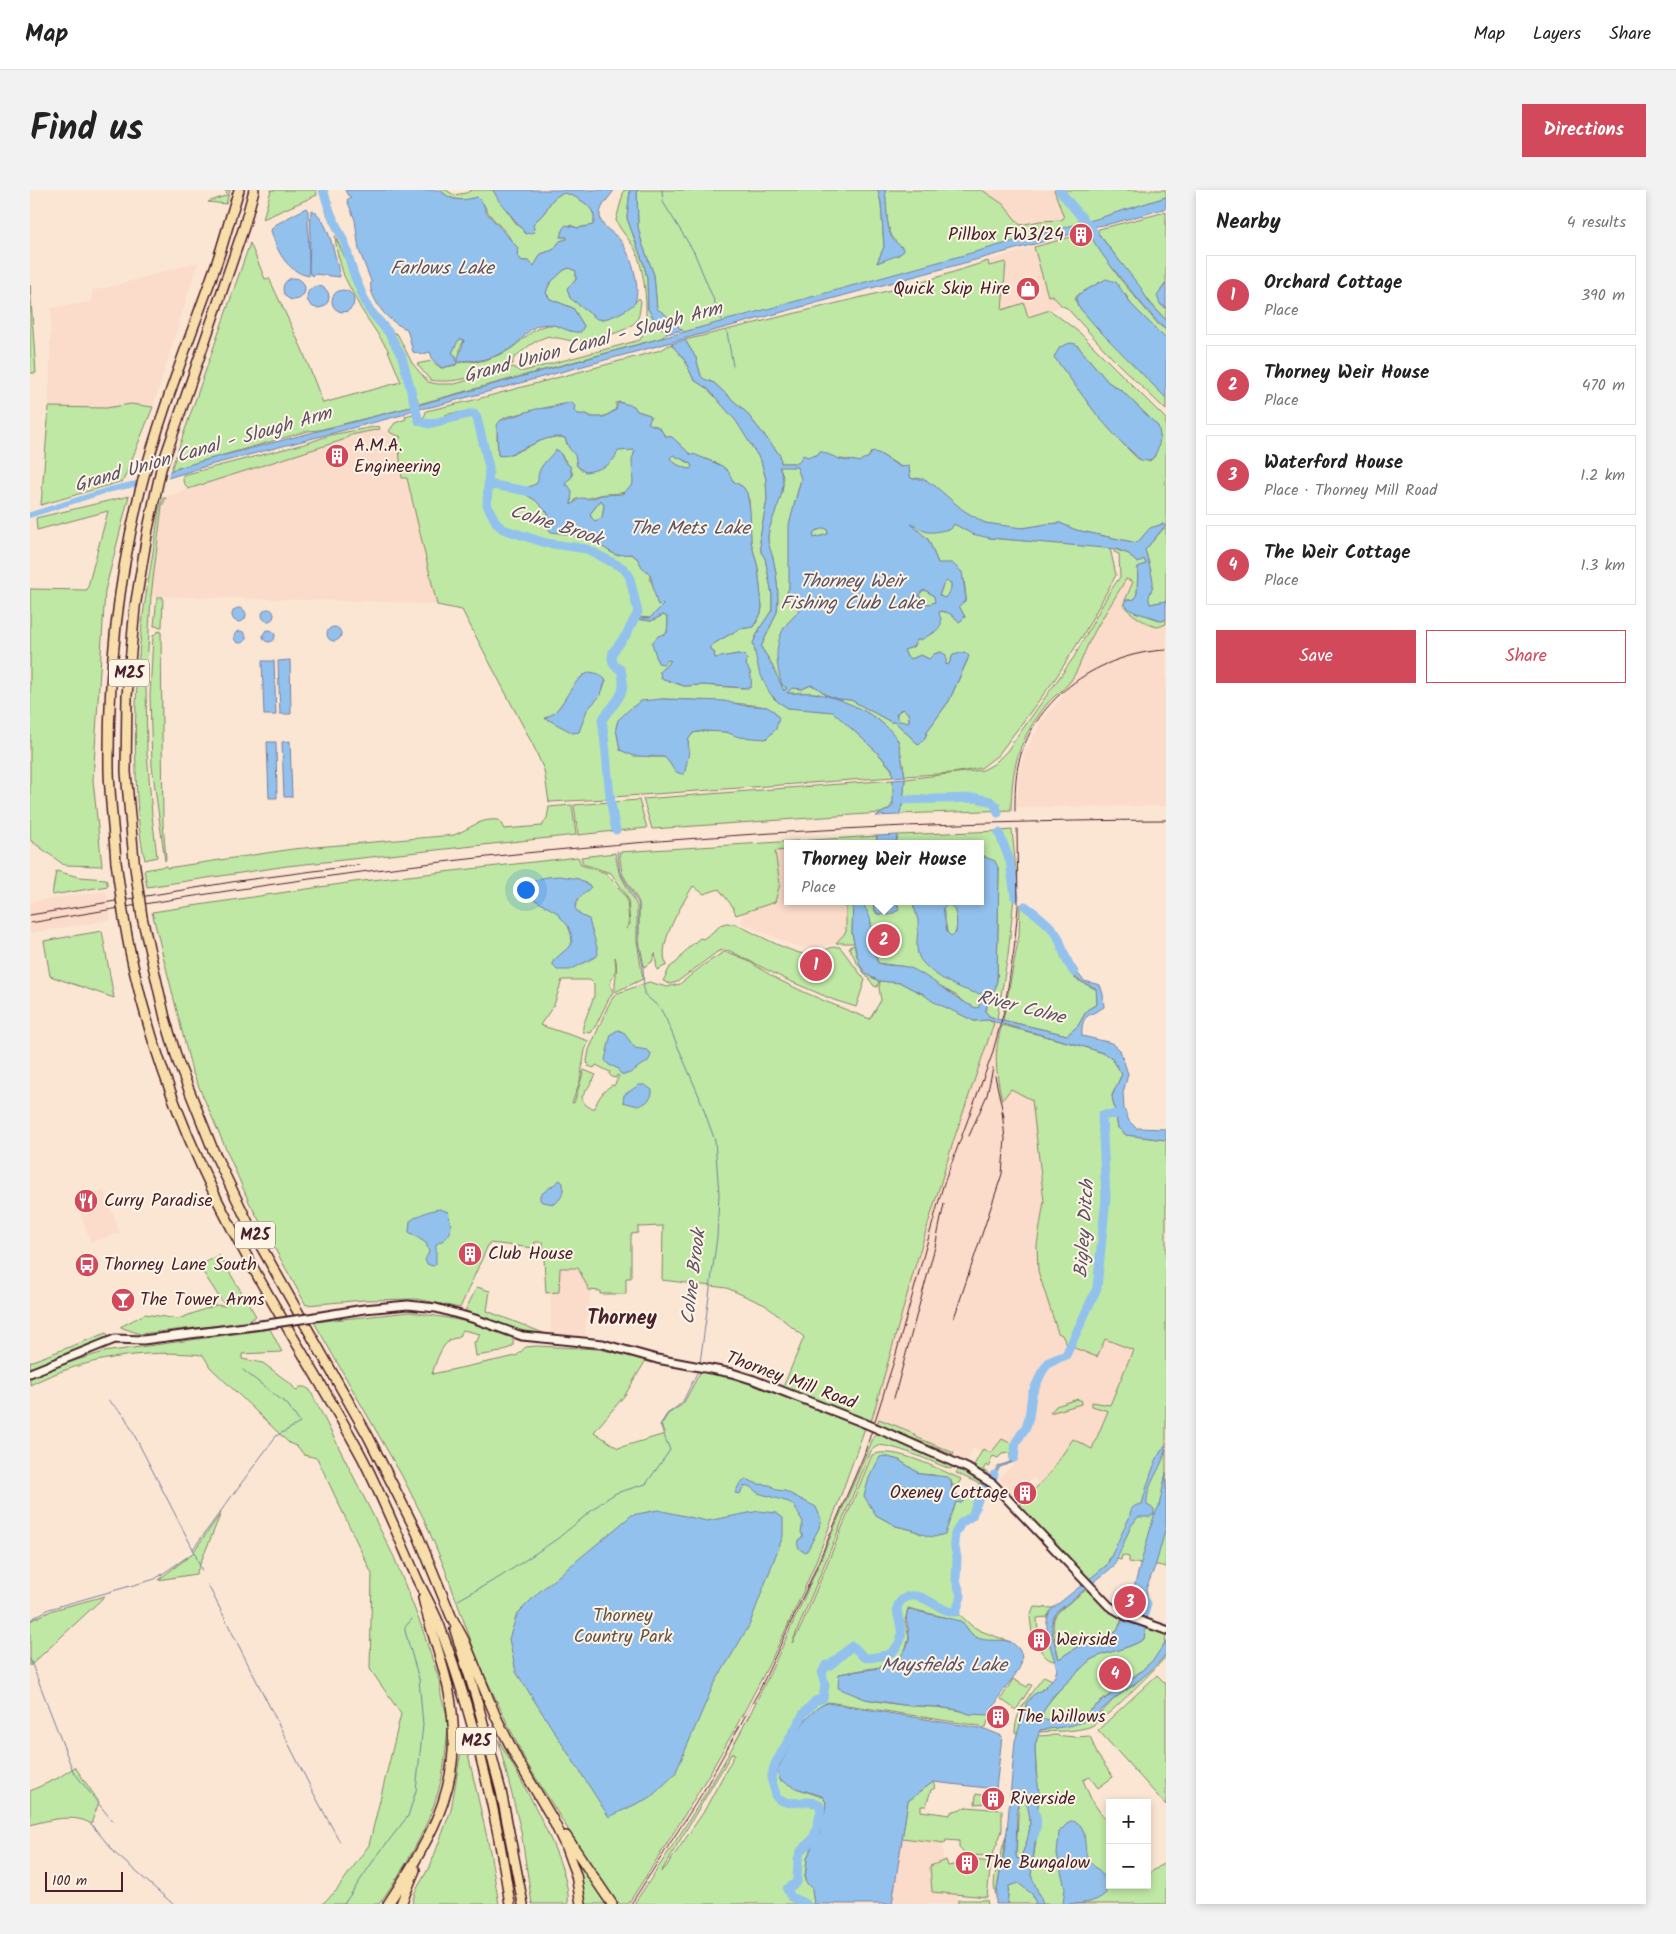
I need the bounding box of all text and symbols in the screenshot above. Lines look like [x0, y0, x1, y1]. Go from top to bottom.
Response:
text: Map [25, 15, 68, 54]
text: Map [1474, 20, 1505, 49]
text: Layers [1533, 20, 1581, 49]
text: Share [1609, 20, 1651, 49]
text: Find us [30, 102, 143, 158]
button: Directions [1522, 104, 1646, 157]
text: Nearby [1216, 206, 1281, 239]
text: 4 results [1567, 210, 1626, 235]
place label: Pillbox FW3/24 [948, 221, 1064, 250]
building icon: Pillbox FW3/24 [1068, 222, 1094, 248]
water label: Farlows Lake [390, 254, 496, 284]
text: Orchard Cottage [1264, 268, 1402, 298]
place label: Quick Skip Hire [893, 275, 1010, 304]
shop icon: Quick Skip Hire [1015, 276, 1041, 302]
text: 1 [1231, 283, 1235, 308]
text: 390 m [1581, 283, 1625, 308]
water label: Grand Union Canal - Slough Arm [460, 294, 727, 392]
text: Place [1264, 298, 1298, 323]
text: Thorney Weir House [1264, 358, 1429, 388]
text: 2 [1228, 373, 1238, 398]
text: 470 m [1582, 373, 1625, 398]
text: Place [1264, 388, 1298, 413]
water label: Grand Union Canal - Slough Arm [71, 398, 337, 501]
place label: A.M.A. Engineering [354, 432, 441, 482]
building icon: A.M.A. Engineering [324, 443, 350, 469]
text: Waterford House [1264, 448, 1403, 478]
text: 3 [1229, 463, 1237, 488]
text: 1.2 km [1580, 463, 1625, 488]
text: Place · Thorney Mill Road [1264, 478, 1437, 503]
water label: Colne Brook [506, 497, 609, 556]
water label: The Mets Lake [630, 514, 752, 544]
text: The Weir Cottage [1264, 538, 1411, 568]
text: 4 [1229, 553, 1237, 578]
text: 1.3 km [1580, 553, 1625, 578]
water label: Thorney Weir Fishing Club Lake [780, 567, 926, 619]
text: Place [1264, 568, 1298, 593]
button: Save [1216, 630, 1416, 683]
button: Share [1426, 630, 1626, 683]
road number: M25 [109, 659, 149, 686]
popup [784, 840, 984, 905]
text: Thorney Weir House [801, 845, 967, 875]
text: Place [801, 875, 836, 900]
your location [513, 877, 539, 903]
pin: 2 [868, 921, 900, 959]
pin: 1 [800, 946, 832, 984]
water label: River Colne [974, 983, 1070, 1034]
water label: Bigley Ditch [1067, 1177, 1104, 1279]
place label: Curry Paradise [104, 1187, 213, 1216]
restaurant icon: Curry Paradise [73, 1188, 99, 1214]
road number: M25 [235, 1222, 275, 1248]
water label: Colne Brook [673, 1225, 715, 1326]
place label: Club House [488, 1240, 573, 1269]
building icon: Club House [457, 1241, 483, 1267]
place label: Thorney Lane South [104, 1251, 257, 1280]
bus stop icon: Thorney Lane South [74, 1252, 100, 1278]
place label: The Tower Arms [140, 1286, 265, 1315]
bar icon: The Tower Arms [110, 1287, 136, 1313]
district label: Thorney [587, 1303, 657, 1335]
street label: Thorney Mill Road [722, 1344, 861, 1418]
place label: Oxeney Cottage [890, 1479, 1008, 1508]
building icon: Oxeney Cottage [1012, 1480, 1038, 1506]
pin: 3 [1114, 1583, 1146, 1621]
park label: Thorney Country Park [574, 1602, 673, 1652]
place label: Weirside [1056, 1626, 1117, 1655]
building icon: Weirside [1026, 1627, 1052, 1653]
water label: Maysfields Lake [881, 1651, 1009, 1681]
pin: 4 [1099, 1655, 1131, 1693]
place label: The Willows [1016, 1703, 1106, 1732]
building icon: The Willows [985, 1704, 1011, 1730]
road number: M25 [456, 1728, 496, 1754]
place label: Riverside [1010, 1785, 1075, 1814]
building icon: Riverside [980, 1786, 1006, 1812]
map controls [1106, 1799, 1151, 1889]
button: + [1106, 1799, 1151, 1844]
button: − [1106, 1844, 1151, 1889]
place label: The Bungalow [984, 1849, 1091, 1878]
building icon: The Bungalow [954, 1850, 980, 1876]
scale bar [45, 1869, 122, 1892]
text: 100 m [52, 1870, 87, 1892]

